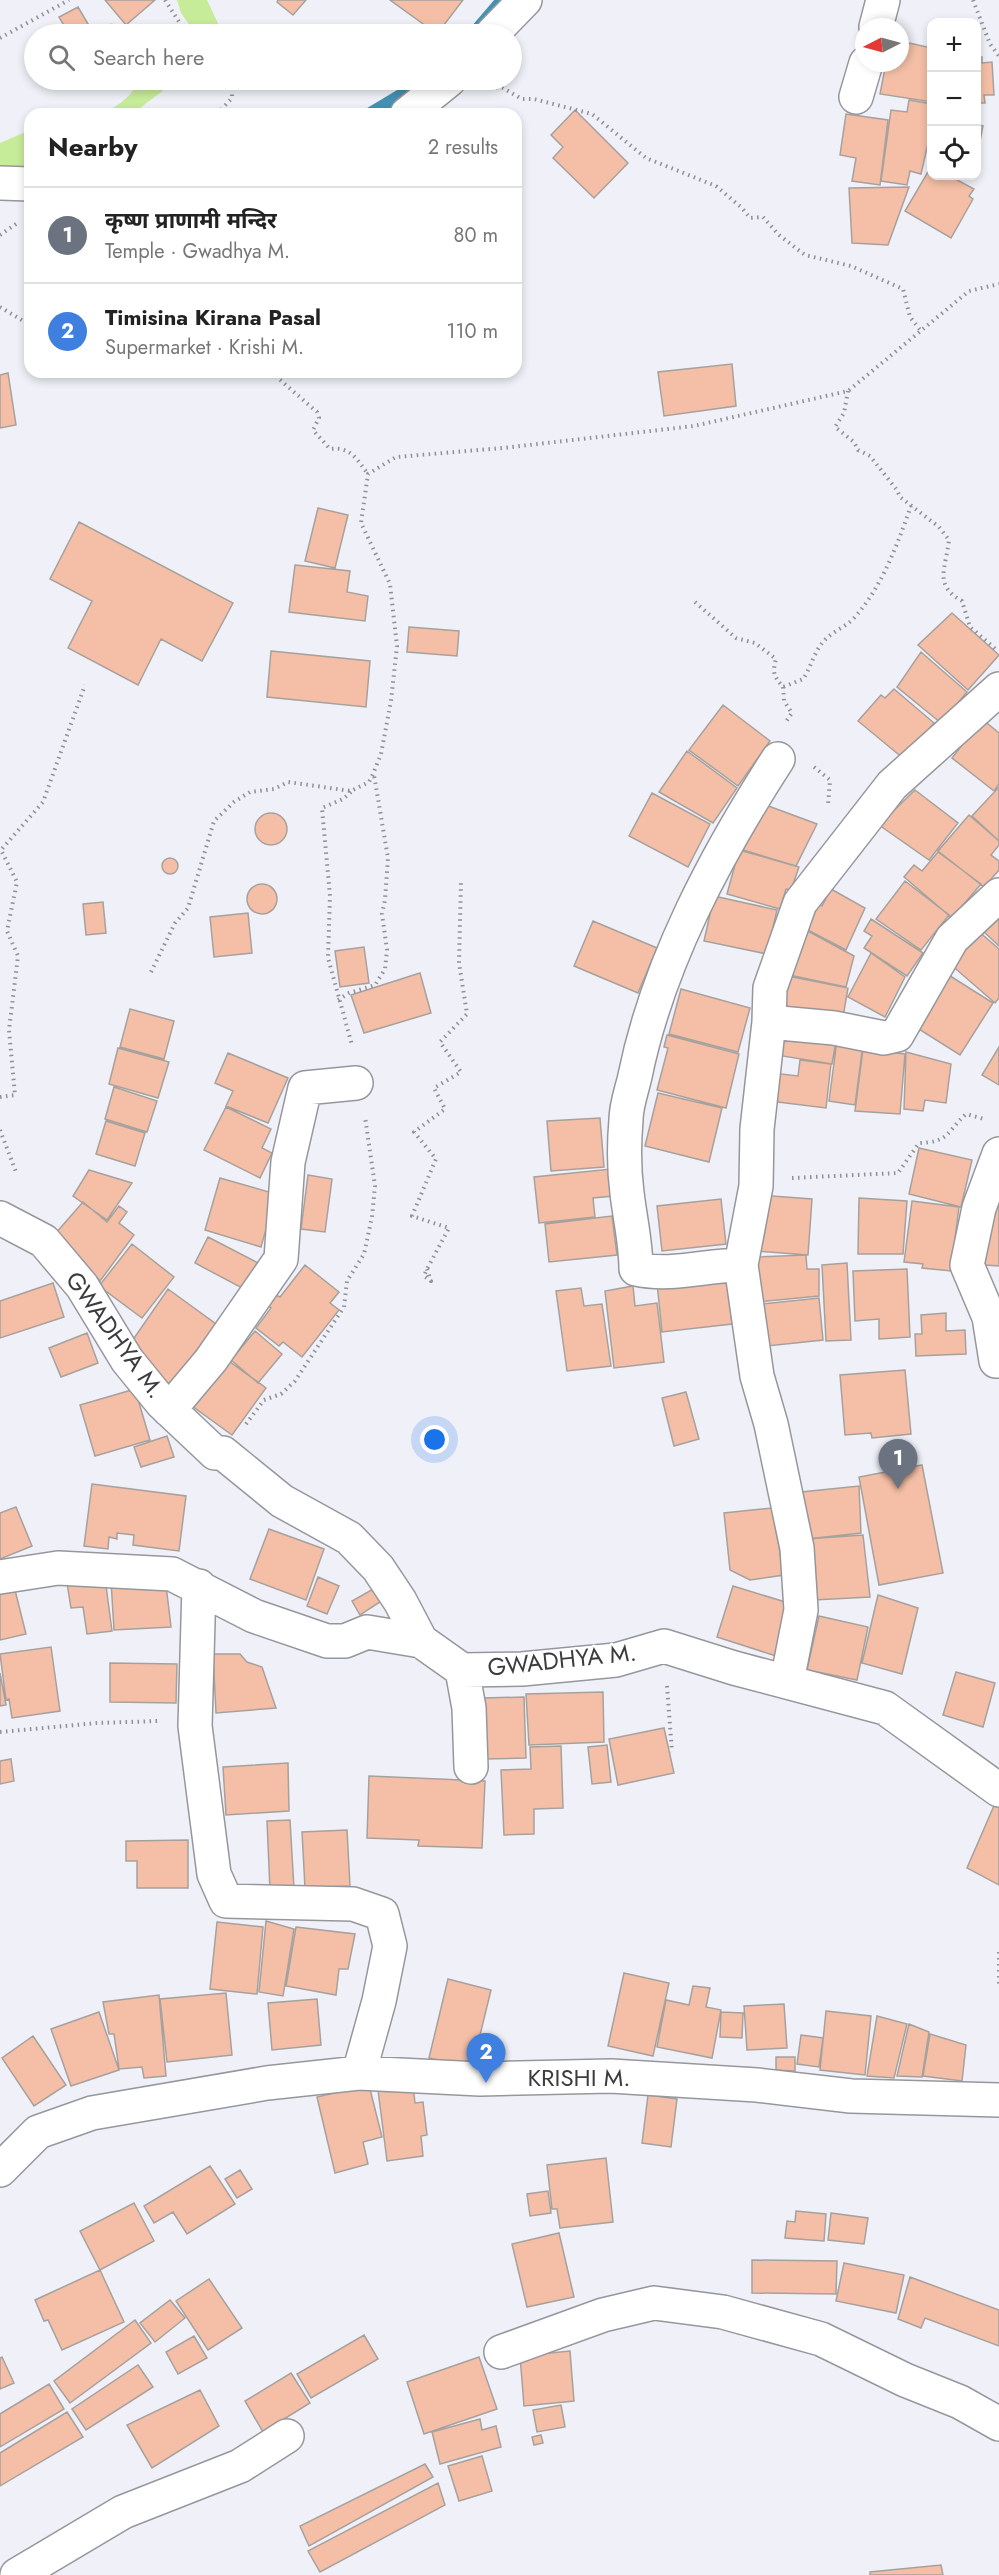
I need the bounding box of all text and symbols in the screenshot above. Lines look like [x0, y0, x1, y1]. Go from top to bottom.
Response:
north arrow [855, 18, 909, 72]
map controls [927, 18, 981, 180]
button: + [927, 18, 981, 72]
search box [24, 24, 522, 90]
icon: search [45, 41, 78, 74]
text: Search here [93, 41, 204, 73]
button: − [927, 72, 981, 126]
button: locate [927, 126, 981, 180]
text: Nearby [48, 128, 137, 166]
text: 2 results [428, 133, 498, 162]
text: कृष्ण प्राणामी मन्दिर [105, 204, 277, 236]
text: 1 [62, 221, 73, 250]
text: 80 m [453, 221, 498, 250]
text: Temple · Gwadhya M. [105, 237, 290, 266]
text: Timisina Kirana Pasal [105, 301, 321, 333]
text: 2 [61, 317, 74, 346]
text: 110 m [446, 317, 498, 346]
text: Supermarket · Krishi M. [105, 333, 304, 362]
street label: GWADHYA M. [57, 1264, 173, 1405]
your location [420, 1425, 449, 1454]
pin: 1 [878, 1440, 918, 1489]
street label: GWADHYA M. [486, 1634, 638, 1685]
pin: 2 [466, 2034, 506, 2083]
street label: KRISHI M. [528, 2060, 630, 2095]

